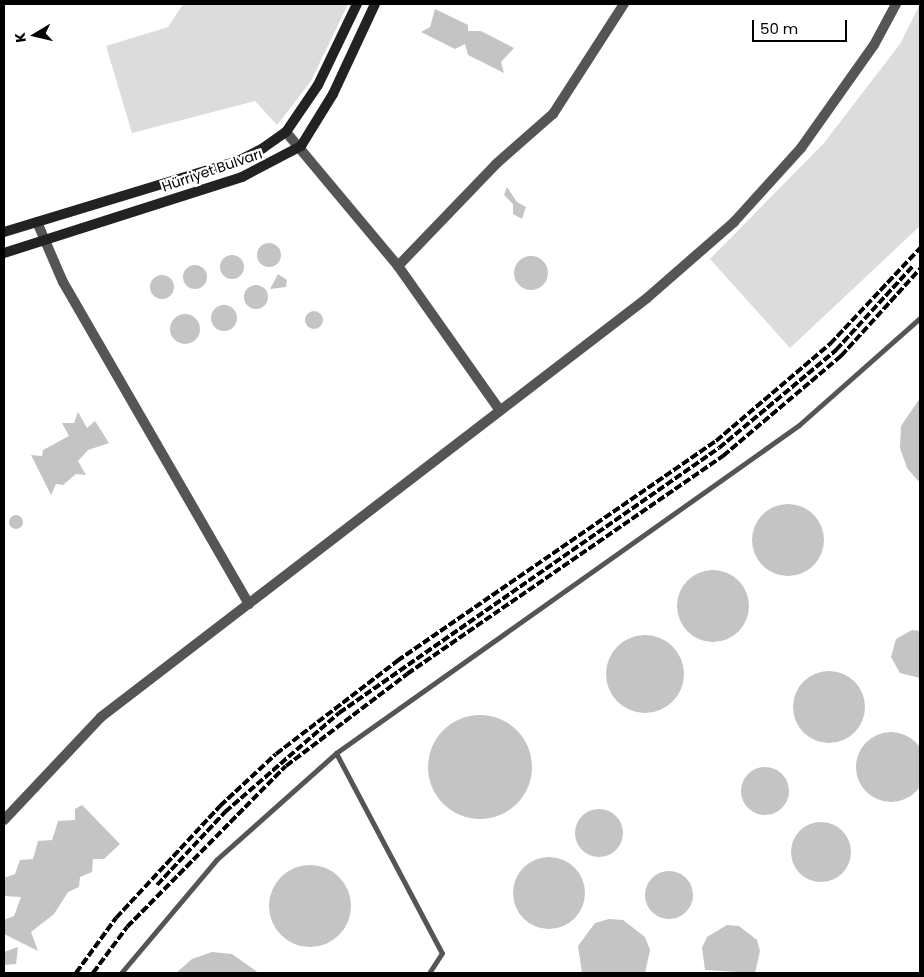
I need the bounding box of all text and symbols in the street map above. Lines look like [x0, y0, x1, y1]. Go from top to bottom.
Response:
north arrow [10, 10, 60, 60]
scale bar [754, 10, 849, 42]
text: 50 m [760, 18, 798, 39]
text: K [10, 31, 31, 44]
street label: Hürriyet Bulvarı [160, 145, 264, 195]

